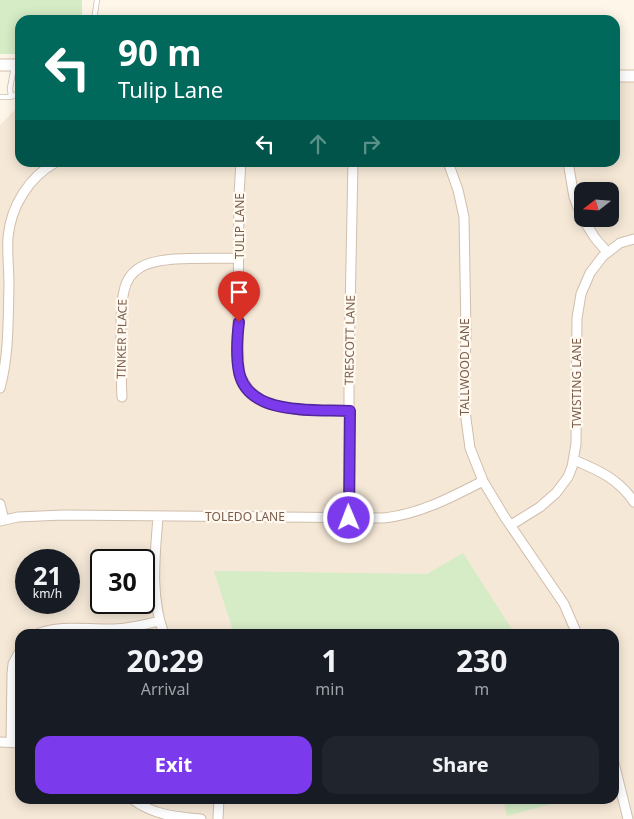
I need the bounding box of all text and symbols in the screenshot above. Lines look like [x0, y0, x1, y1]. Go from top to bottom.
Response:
text: 90 m [118, 29, 201, 76]
icon: left [35, 35, 100, 100]
text: Tulip Lane [118, 74, 223, 104]
icon: left [251, 130, 279, 158]
icon: ahead [304, 130, 332, 158]
icon: right [357, 130, 385, 158]
north arrow [574, 182, 619, 228]
map controls [574, 182, 619, 227]
street label: TULIP LANE [231, 193, 248, 259]
pin [218, 271, 260, 322]
icon: arrive [225, 278, 253, 306]
street label: TRESCOTT LANE [340, 295, 359, 385]
street label: TINKER PLACE [112, 299, 131, 379]
street label: TALLWOOD LANE [456, 318, 473, 416]
street label: TWISTING LANE [568, 338, 585, 428]
position arrow [322, 491, 374, 543]
street label: TOLEDO LANE [205, 508, 285, 525]
speed limit sign: 30 [90, 549, 155, 614]
text: 21 [33, 558, 62, 592]
text: km/h [33, 585, 62, 602]
text: 20:29 [127, 640, 204, 681]
text: 1 [321, 640, 338, 681]
text: 230 [456, 640, 507, 681]
text: Arrival [141, 678, 190, 700]
text: min [315, 678, 344, 700]
text: m [474, 678, 489, 700]
button: Exit [35, 736, 312, 794]
button: Share [322, 736, 599, 794]

